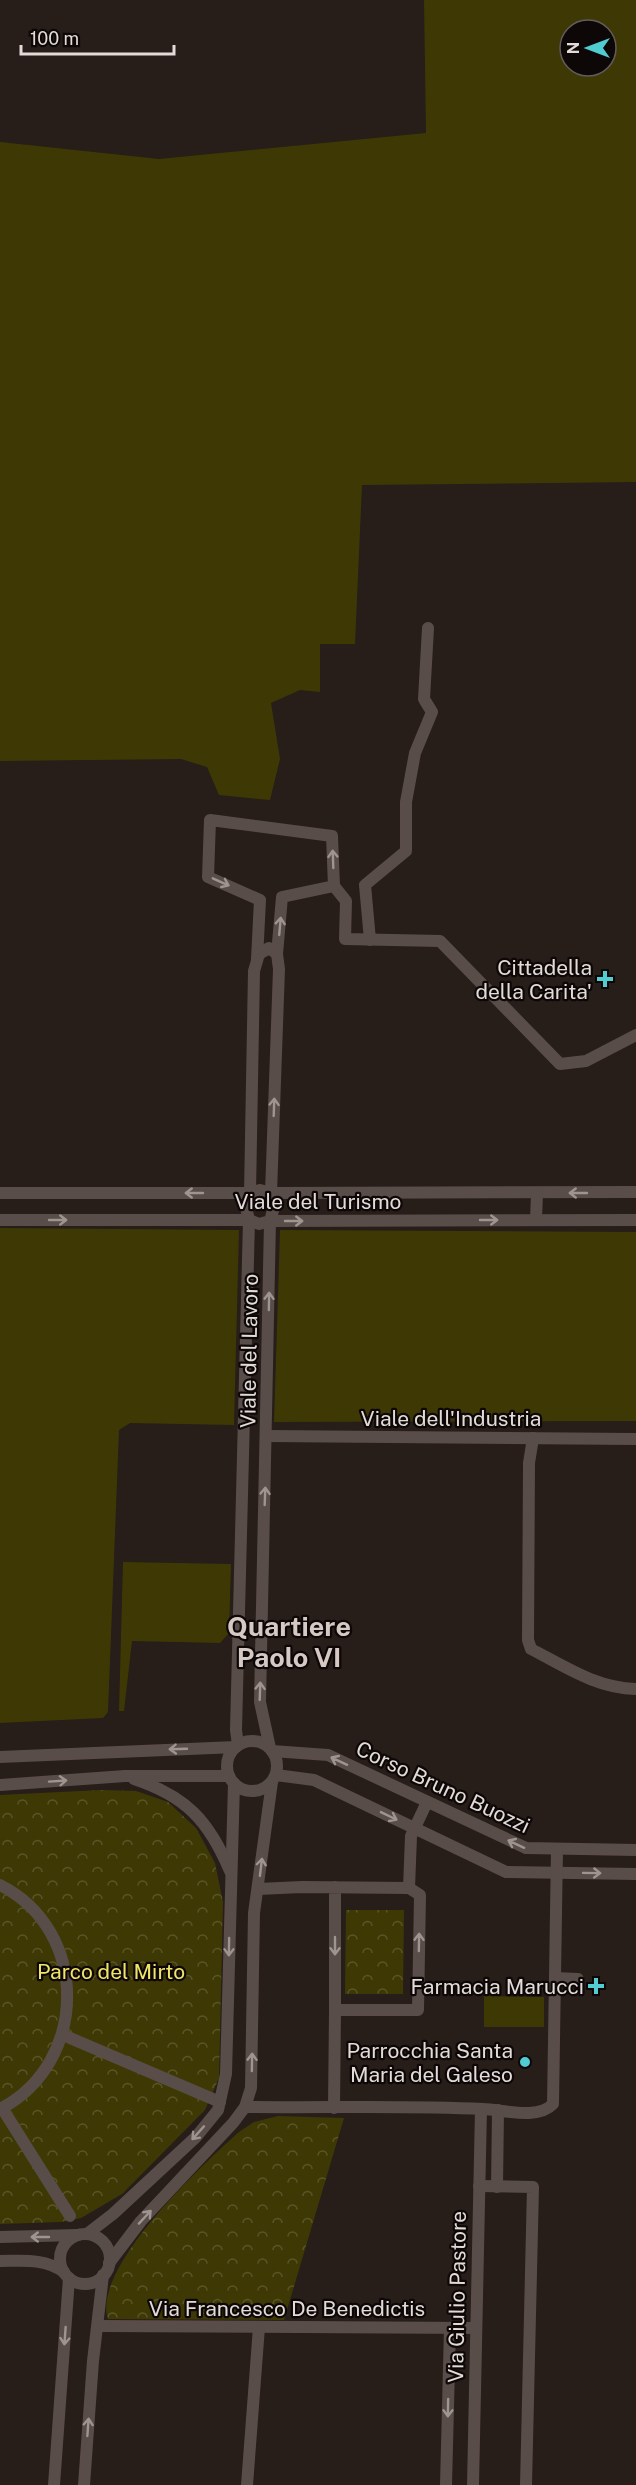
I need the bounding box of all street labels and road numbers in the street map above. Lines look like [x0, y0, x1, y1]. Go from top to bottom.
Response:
street label: Viale del Turismo [235, 1189, 401, 1214]
street label: Viale del Lavoro [235, 1274, 263, 1428]
street label: Viale dell'Industria [361, 1406, 541, 1431]
street label: Corso Bruno Buozzi [352, 1736, 534, 1838]
street label: Via Giulio Pastore [443, 2211, 471, 2383]
street label: Via Francesco De Benedictis [149, 2296, 425, 2321]

